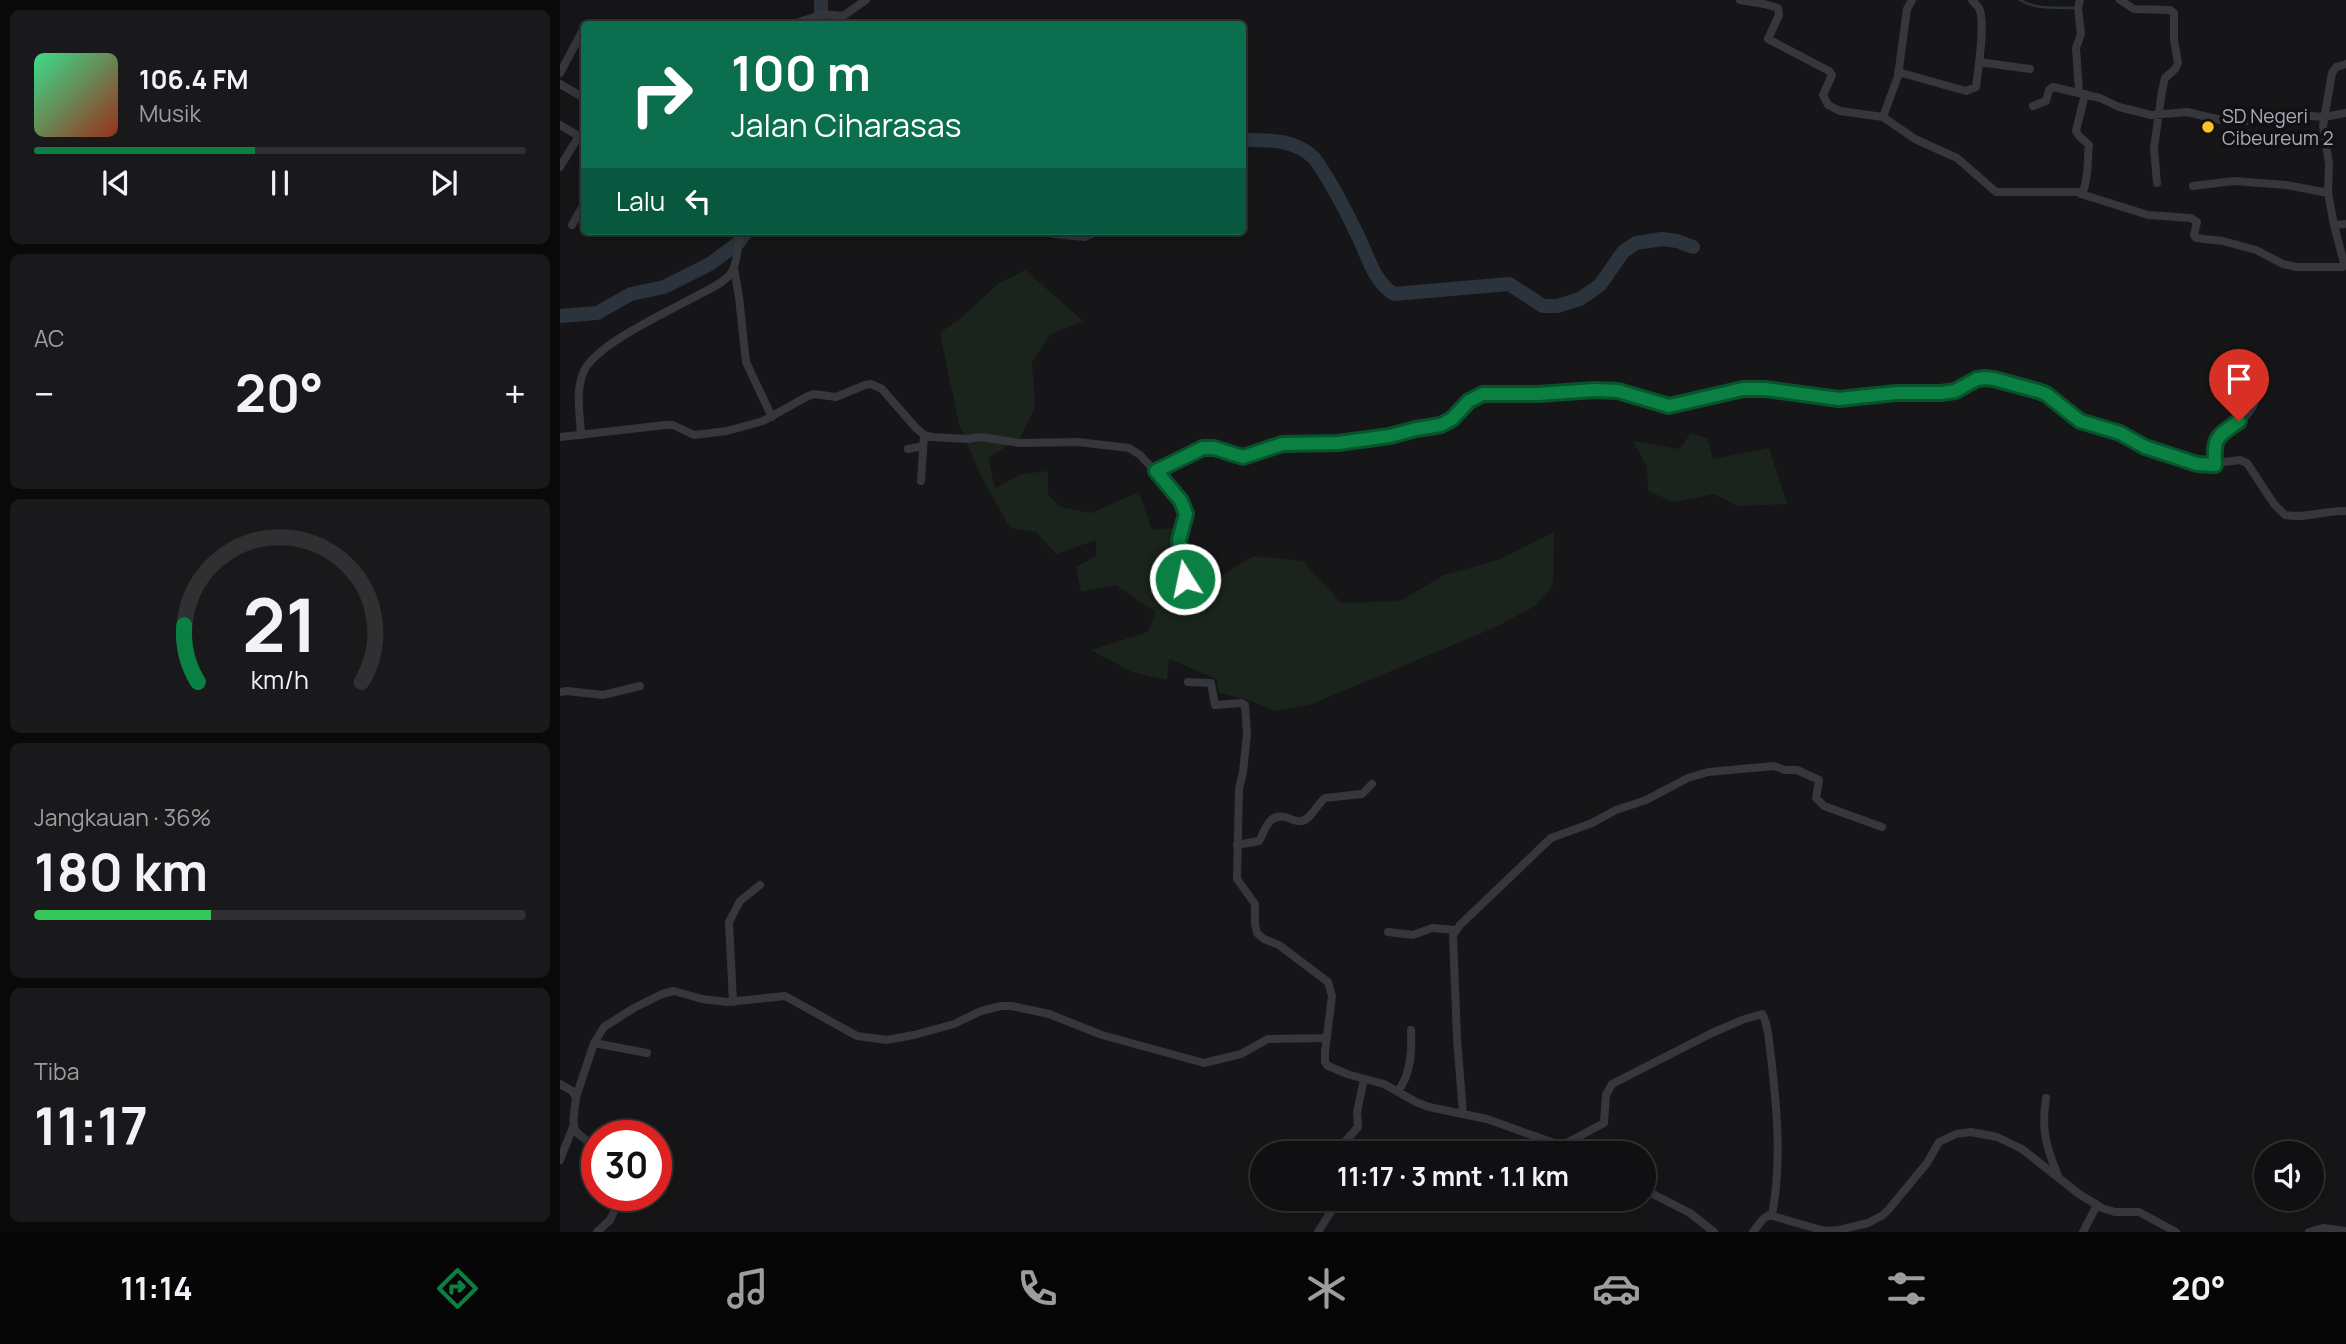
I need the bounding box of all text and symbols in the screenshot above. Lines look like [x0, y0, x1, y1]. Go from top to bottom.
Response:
text: 100 m [731, 39, 871, 106]
icon: right [616, 49, 707, 140]
text: 106.4 FM [139, 61, 248, 97]
text: Musik [139, 97, 201, 129]
text: Jalan Ciharasas [731, 103, 961, 147]
place label: SD Negeri Cibeureum 2 [2222, 103, 2333, 151]
marker: SD Negeri Cibeureum 2 [2200, 119, 2216, 135]
icon: previous [97, 164, 135, 202]
icon: pause [261, 164, 299, 202]
icon: next [425, 164, 463, 202]
icon: left [679, 182, 717, 220]
text: Lalu [616, 183, 665, 219]
text: AC [34, 322, 65, 354]
pin [2209, 349, 2269, 421]
text: 20° [235, 357, 324, 428]
icon: arrive [2220, 360, 2258, 398]
text: − [34, 367, 55, 419]
text: + [504, 367, 526, 419]
position arrow [1148, 542, 1222, 616]
text: 21 [242, 574, 318, 674]
text: km/h [251, 662, 309, 697]
text: Jangkauan · 36% [34, 801, 211, 833]
text: 180 km [34, 836, 208, 907]
text: Tiba [34, 1055, 79, 1087]
text: 11:17 [34, 1090, 148, 1161]
speed limit sign: 30 [581, 1120, 672, 1211]
map controls [2254, 1141, 2324, 1211]
button: sound [2254, 1141, 2324, 1211]
text: 11:17 · 3 mnt · 1.1 km [1337, 1158, 1569, 1194]
icon: directions [433, 1264, 482, 1313]
icon: music [723, 1264, 772, 1313]
icon: phone [1013, 1264, 1062, 1313]
icon: climate [1302, 1264, 1351, 1313]
icon: car [1592, 1264, 1641, 1313]
icon: filters [1882, 1264, 1931, 1313]
text: 11:14 [120, 1266, 193, 1310]
text: 20° [2171, 1266, 2226, 1310]

